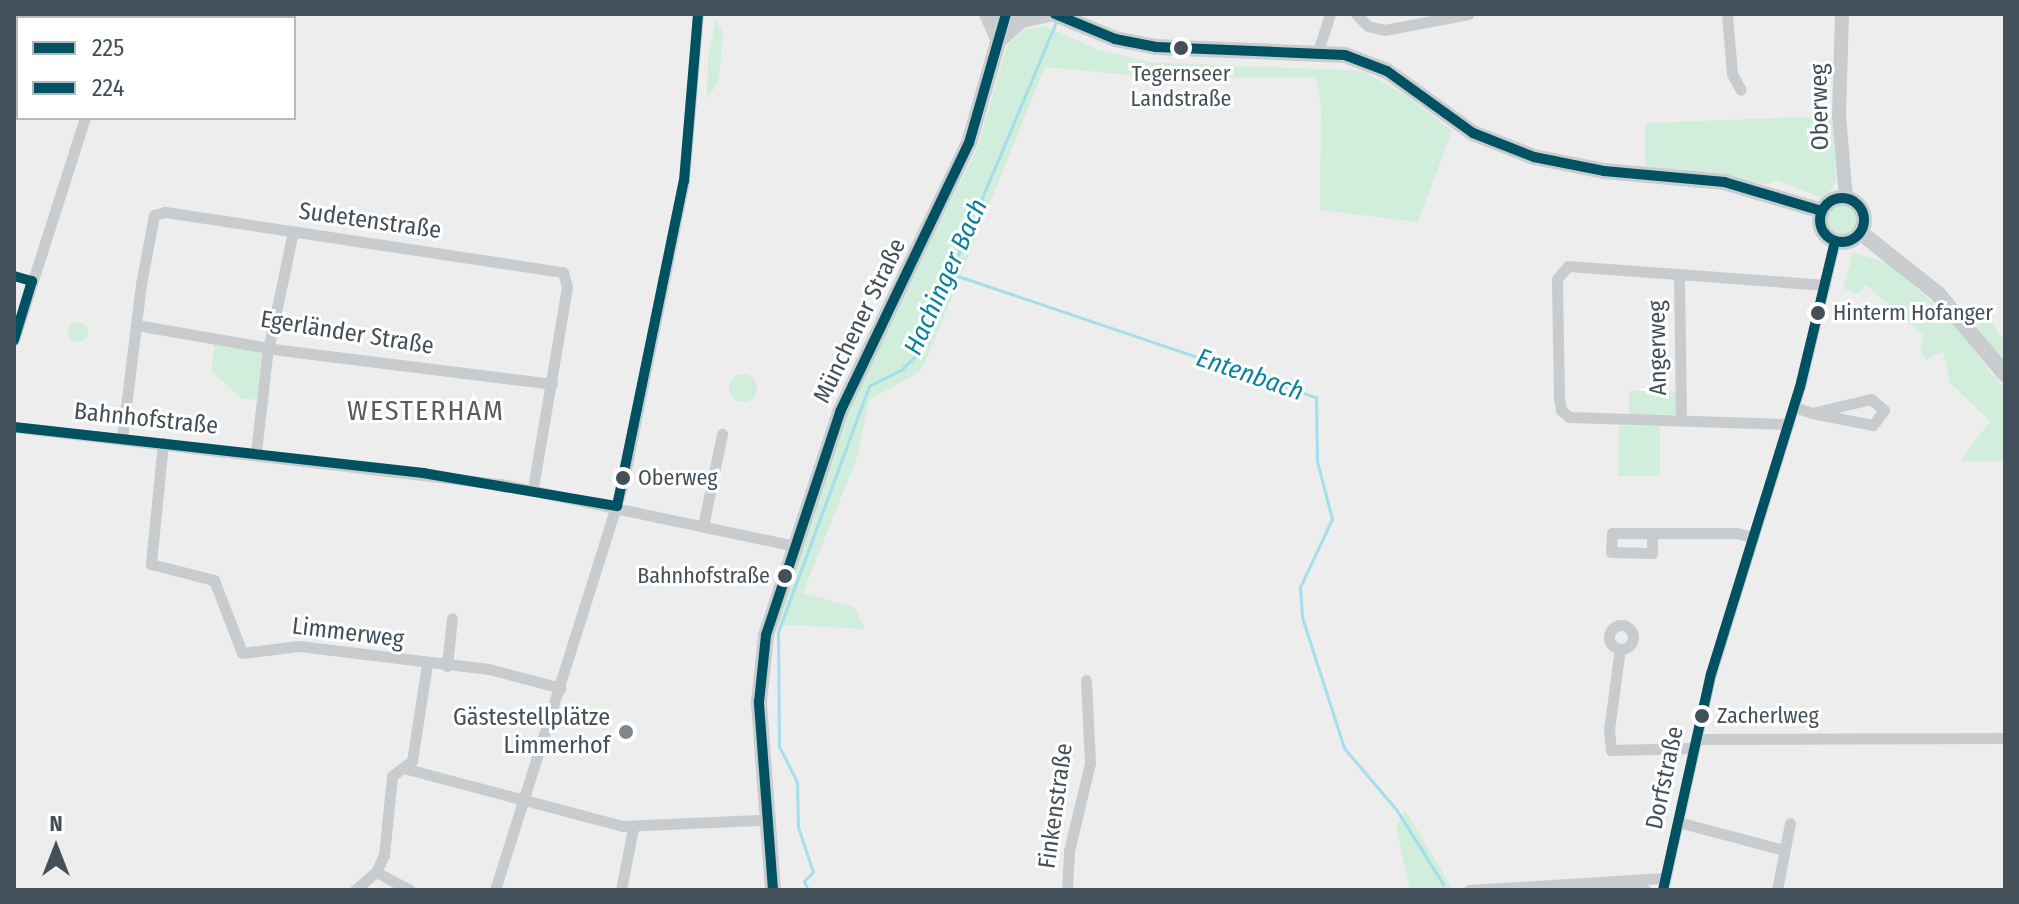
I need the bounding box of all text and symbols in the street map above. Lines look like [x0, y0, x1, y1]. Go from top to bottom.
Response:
legend [16, 16, 296, 120]
text: 225 [92, 34, 124, 62]
marker: Tegernseer Landstraße [1173, 40, 1189, 56]
place label: Tegernseer Landstraße [1131, 60, 1231, 112]
street label: Oberweg [1805, 63, 1835, 151]
text: 224 [92, 74, 124, 102]
water label: Hachinger Bach [898, 194, 994, 360]
street label: Sudetenstraße [297, 197, 443, 245]
street label: Münchener Straße [808, 234, 912, 408]
street label: Angerweg [1643, 300, 1673, 396]
place label: Hinterm Hofanger [1833, 300, 1993, 326]
street label: Egerländer Straße [258, 305, 436, 361]
marker: Hinterm Hofanger [1810, 305, 1826, 321]
water label: Entenbach [1192, 342, 1308, 408]
district label: WESTERHAM [347, 394, 505, 428]
street label: Bahnhofstraße [72, 397, 220, 441]
place label: Oberweg [638, 465, 718, 491]
marker: Oberweg [615, 470, 631, 486]
place label: Bahnhofstraße [637, 563, 770, 589]
marker: Bahnhofstraße [777, 568, 793, 584]
street label: Limmerweg [290, 612, 406, 654]
place label: Zacherlweg [1717, 703, 1819, 729]
place label: Gästestellplätze Limmerhof [453, 704, 610, 760]
marker: Zacherlweg [1694, 708, 1710, 724]
marker: Gästestellplätze Limmerhof [617, 723, 635, 741]
street label: Dorfstraße [1640, 724, 1690, 832]
street label: Finkenstraße [1033, 742, 1079, 870]
north arrow [16, 808, 96, 888]
text: N [49, 810, 63, 837]

